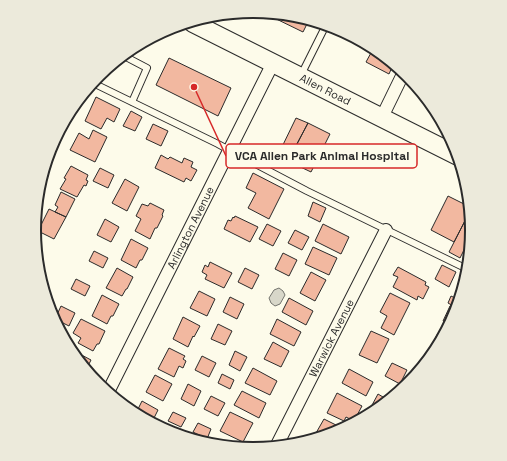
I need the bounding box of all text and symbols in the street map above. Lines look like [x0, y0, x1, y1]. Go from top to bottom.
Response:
street label: Allen Road [297, 71, 353, 108]
callout: VCA Allen Park Animal Hospital [226, 144, 417, 168]
text: VCA Allen Park Animal Hospital [235, 148, 409, 164]
street label: Arlington Avenue [164, 184, 217, 271]
street label: Warwick Avenue [306, 297, 357, 379]

